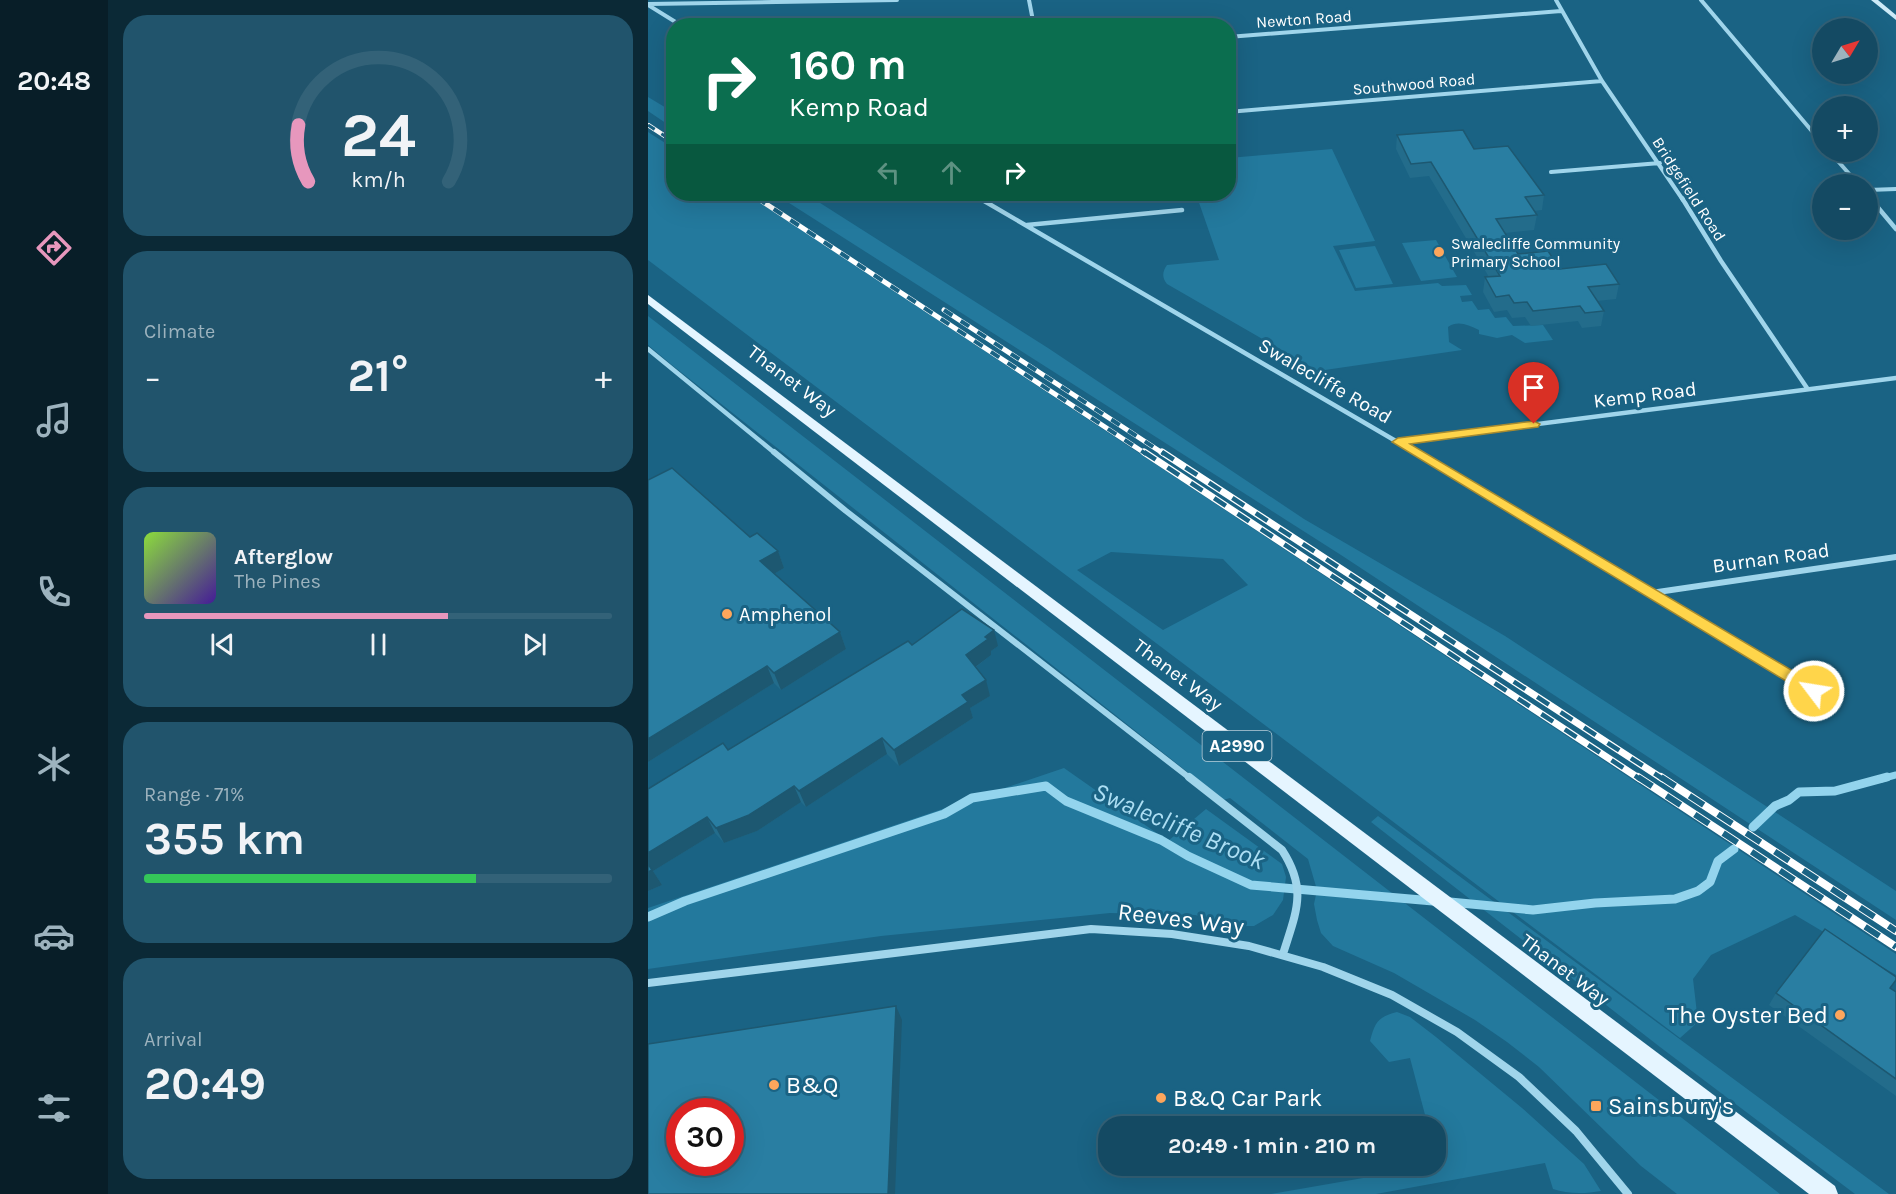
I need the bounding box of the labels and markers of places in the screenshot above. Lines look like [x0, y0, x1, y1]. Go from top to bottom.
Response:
place label: Swalecliffe Community Primary School [1451, 234, 1621, 271]
marker: Swalecliffe Community Primary School [1432, 245, 1446, 259]
pin [1508, 362, 1559, 424]
place label: Amphenol [739, 603, 832, 626]
marker: Amphenol [720, 607, 734, 621]
place label: The Oyster Bed [1667, 1001, 1828, 1029]
marker: The Oyster Bed [1833, 1008, 1847, 1022]
place label: B&Q [786, 1071, 839, 1099]
marker: B&Q [767, 1078, 781, 1092]
place label: B&Q Car Park [1173, 1084, 1322, 1112]
marker: B&Q Car Park [1154, 1091, 1168, 1105]
place label: Sainsbury's [1608, 1092, 1734, 1120]
marker: Sainsbury's [1589, 1099, 1603, 1113]

